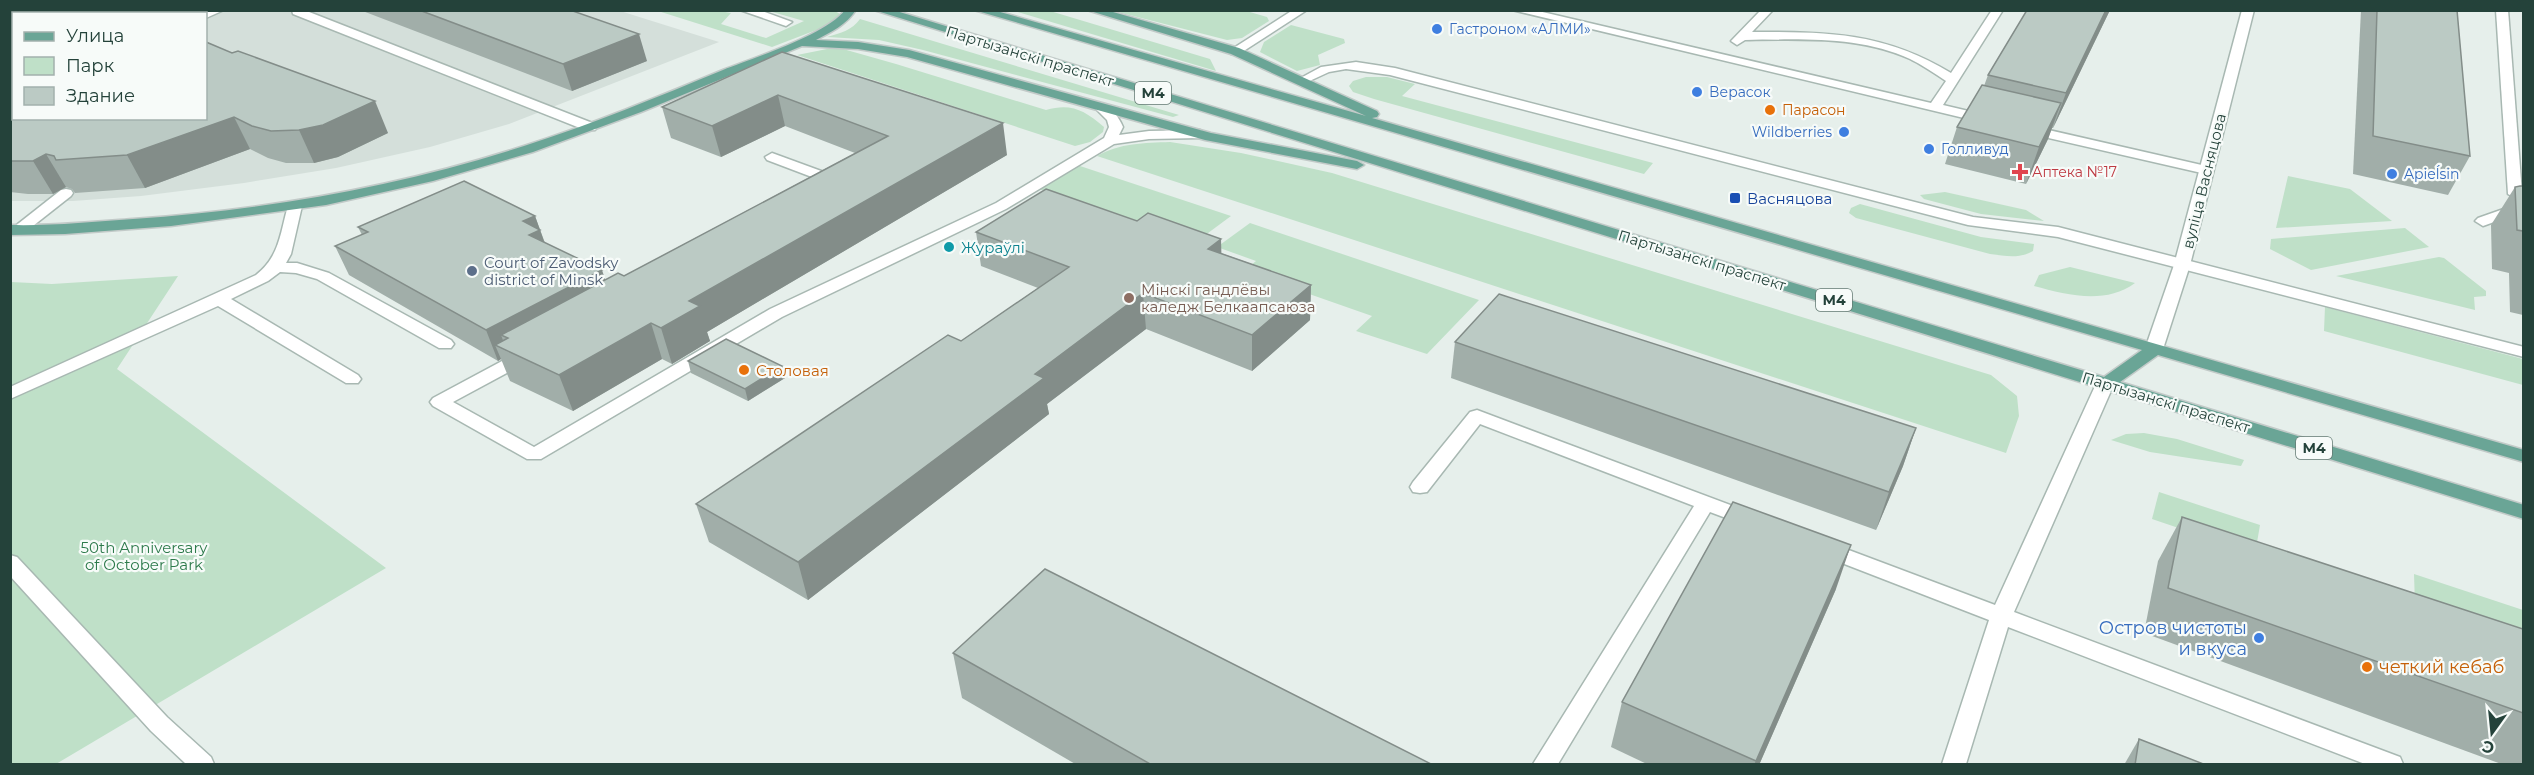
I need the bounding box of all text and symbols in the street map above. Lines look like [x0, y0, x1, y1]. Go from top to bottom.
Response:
legend [12, 12, 207, 120]
place label: Гастроном «АЛМИ» [1449, 20, 1591, 38]
street label: Партызанскі праспект [944, 21, 1117, 91]
marker: Гастроном «АЛМИ» [1430, 22, 1444, 36]
text: Улица [66, 25, 124, 47]
text: Парк [66, 55, 115, 77]
road number: М4 [1135, 82, 1171, 104]
place label: Верасок [1709, 83, 1771, 101]
text: Здание [66, 85, 135, 107]
marker: Верасок [1690, 85, 1704, 99]
place label: Парасон [1782, 101, 1846, 119]
marker: Парасон [1763, 103, 1777, 117]
street label: вуліца Васняцова [2178, 111, 2230, 251]
place label: Wildberries [1752, 123, 1832, 141]
marker: Wildberries [1837, 125, 1851, 139]
place label: Голливуд [1941, 140, 2009, 158]
marker: Голливуд [1922, 142, 1936, 156]
place label: Аптека №17 [2032, 163, 2117, 181]
marker: Аптека №17 [2013, 165, 2027, 179]
place label: Apieĺsin [2404, 165, 2460, 183]
marker: Apieĺsin [2385, 167, 2399, 181]
place label: Васняцова [1747, 189, 1832, 208]
marker: Васняцова [1728, 191, 1742, 205]
street label: Партызанскі праспект [1616, 225, 1789, 295]
place label: Жураўлі [961, 238, 1025, 257]
marker: Жураўлі [942, 240, 956, 254]
place label: Court of Zavodsky district of Minsk [484, 253, 619, 289]
marker: Court of Zavodsky district of Minsk [465, 264, 479, 278]
place label: Мінскі гандлёвы каледж Белкаапсаюза [1141, 280, 1316, 316]
road number: М4 [1816, 289, 1852, 311]
marker: Мінскі гандлёвы каледж Белкаапсаюза [1122, 291, 1136, 305]
place label: Столовая [756, 361, 829, 380]
marker: Столовая [737, 363, 751, 377]
street label: Партызанскі праспект [2080, 367, 2253, 437]
road number: М4 [2296, 437, 2332, 459]
park label: 50th Anniversary of October Park [81, 538, 208, 574]
place label: Остров чистоты и вкуса [2099, 617, 2247, 660]
marker: Остров чистоты и вкуса [2252, 631, 2266, 645]
place label: четкий кебаб [2379, 656, 2504, 678]
marker: четкий кебаб [2360, 660, 2374, 674]
north arrow [2462, 703, 2522, 763]
text: С [2480, 736, 2496, 758]

